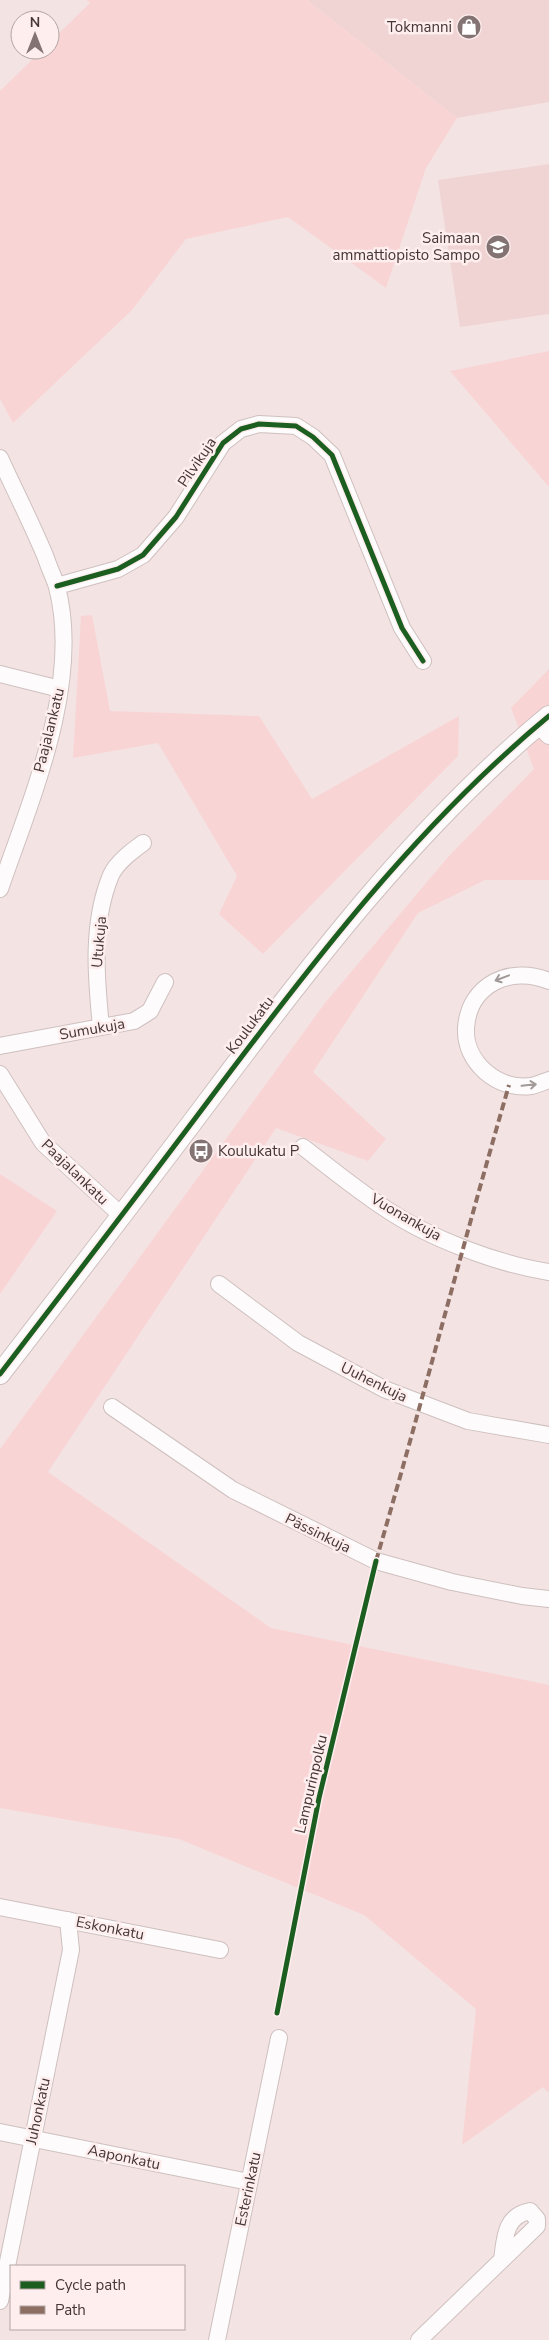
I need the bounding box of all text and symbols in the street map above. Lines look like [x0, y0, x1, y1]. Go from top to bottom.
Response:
north arrow [10, 10, 60, 60]
text: N [30, 13, 40, 32]
shop icon: Tokmanni [456, 14, 482, 40]
place label: Tokmanni [387, 17, 452, 37]
place label: Saimaan ammattiopisto Sampo [332, 228, 480, 265]
school or university icon: Saimaan ammattiopisto Sampo [485, 234, 511, 260]
street label: Pilvikuja [173, 433, 221, 491]
street label: Paajalankatu [29, 686, 69, 774]
street label: Utukuja [87, 915, 111, 969]
one-way arrow [495, 974, 510, 983]
street label: Koulukatu [222, 992, 278, 1058]
street label: Sumukuja [58, 1013, 126, 1045]
one-way arrow [520, 1080, 536, 1090]
street label: Paajalankatu [37, 1135, 113, 1209]
bus stop icon: Koulukatu P [188, 1138, 214, 1164]
place label: Koulukatu P [218, 1141, 300, 1161]
street label: Vuonankuja [366, 1188, 445, 1245]
street label: Uuhenkuja [337, 1357, 411, 1407]
street label: Pässinkuja [282, 1508, 354, 1558]
street label: Lampurinpolku [290, 1733, 332, 1835]
street label: Eskonkatu [74, 1912, 146, 1944]
street label: Juhonkatu [21, 2076, 55, 2147]
street label: Aaponkatu [86, 2140, 162, 2174]
street label: Esterinkatu [230, 2150, 266, 2228]
legend [10, 2265, 185, 2330]
text: Cycle path [55, 2275, 126, 2295]
text: Path [55, 2300, 86, 2320]

